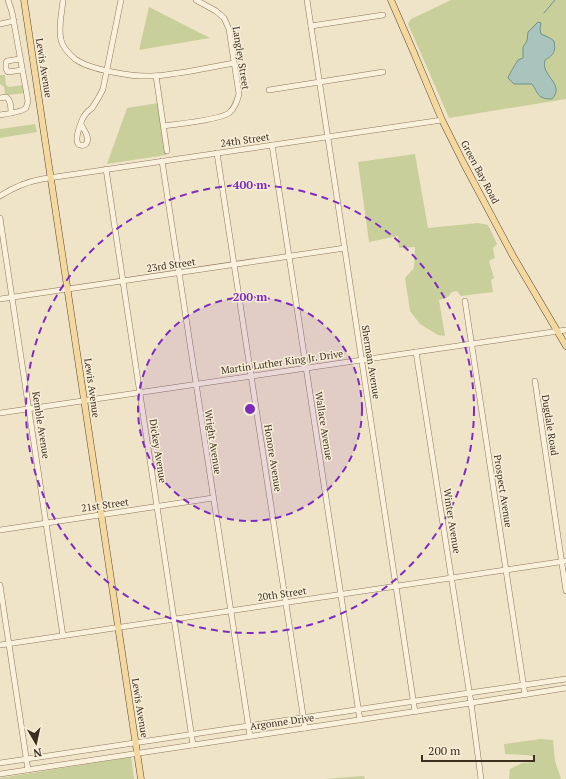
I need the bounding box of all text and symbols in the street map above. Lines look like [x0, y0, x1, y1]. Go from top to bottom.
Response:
street label: Langley Street [230, 25, 252, 91]
street label: Lewis Avenue [33, 37, 55, 99]
street label: 24th Street [220, 130, 271, 150]
street label: Green Bay Road [458, 138, 502, 206]
text: 400 m [233, 177, 267, 192]
street label: 23rd Street [146, 255, 197, 275]
text: 200 m [233, 289, 267, 304]
street label: Sherman Avenue [359, 324, 383, 400]
street label: Martin Luther King Jr. Drive [220, 347, 344, 377]
street label: Lewis Avenue [81, 357, 103, 419]
street label: Kemble Avenue [29, 390, 53, 460]
street label: Wallace Avenue [312, 391, 336, 461]
street label: Dugdale Road [539, 394, 561, 457]
centre of rings [243, 402, 257, 416]
street label: Wright Avenue [201, 409, 225, 475]
street label: Dickey Avenue [147, 418, 169, 484]
street label: Honore Avenue [261, 423, 285, 493]
street label: Prospect Avenue [491, 454, 515, 528]
street label: Winter Avenue [440, 487, 464, 555]
street label: 21st Street [80, 495, 130, 515]
street label: 20th Street [257, 584, 308, 604]
street label: Lewis Avenue [129, 677, 151, 739]
street label: Argonne Drive [249, 711, 315, 733]
north arrow [16, 723, 56, 763]
scale bar [422, 737, 534, 763]
text: 200 m [428, 743, 461, 758]
text: N [32, 745, 43, 761]

